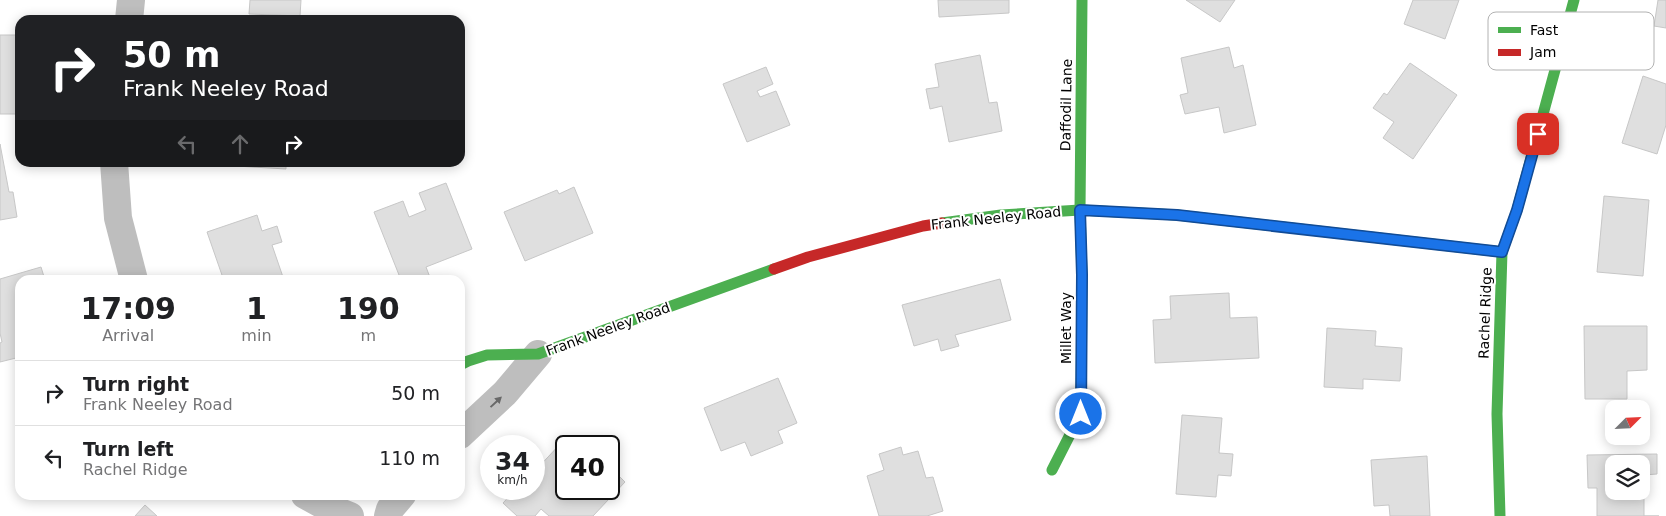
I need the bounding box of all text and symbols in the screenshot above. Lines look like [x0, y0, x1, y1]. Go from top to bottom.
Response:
legend [1488, 12, 1654, 70]
text: Fast [1530, 22, 1559, 38]
icon: right [40, 35, 105, 100]
text: 50 m [123, 35, 220, 75]
text: Jam [1529, 44, 1556, 60]
street label: Daffodil Lane [1057, 59, 1075, 151]
text: Frank Neeley Road [123, 76, 329, 101]
pin [1517, 113, 1559, 155]
icon: arrive [1524, 120, 1552, 148]
icon: left [173, 130, 201, 158]
icon: ahead [226, 130, 254, 158]
icon: right [279, 130, 307, 158]
street label: Frank Neeley Road [930, 203, 1062, 233]
street label: Rachel Ridge [1475, 267, 1495, 359]
text: 17:09 [80, 291, 176, 326]
text: 1 [246, 291, 267, 326]
text: 190 [337, 291, 400, 326]
street label: Millet Way [1058, 292, 1074, 364]
street label: Frank Neeley Road [544, 299, 672, 359]
text: Arrival [102, 326, 154, 345]
text: min [241, 326, 272, 345]
text: m [360, 326, 376, 345]
text: Turn right [83, 373, 189, 395]
icon: right [40, 379, 68, 407]
text: 50 m [391, 382, 440, 404]
position arrow [1054, 387, 1106, 439]
text: Frank Neeley Road [83, 395, 233, 414]
one-way arrow [489, 396, 501, 408]
north arrow [1605, 400, 1650, 445]
map controls [1605, 400, 1650, 500]
speed limit sign: 40 [555, 435, 620, 500]
text: Turn left [83, 438, 174, 460]
icon: left [40, 444, 68, 472]
text: 110 m [379, 447, 440, 469]
text: 34 [495, 447, 530, 476]
button: layers [1605, 455, 1650, 500]
text: Rachel Ridge [83, 460, 188, 479]
text: km/h [497, 473, 528, 487]

